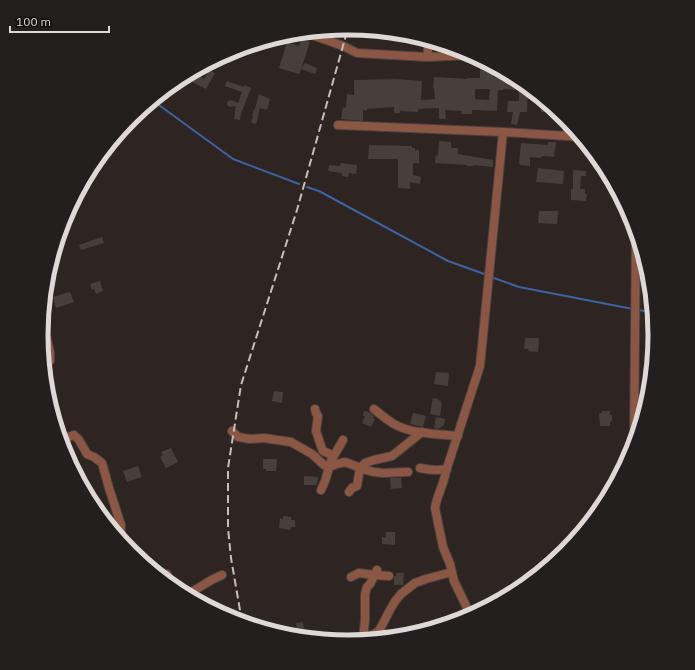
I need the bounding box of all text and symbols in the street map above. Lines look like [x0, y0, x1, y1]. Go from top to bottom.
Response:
scale bar [10, 8, 109, 34]
text: 100 m [16, 14, 51, 29]

